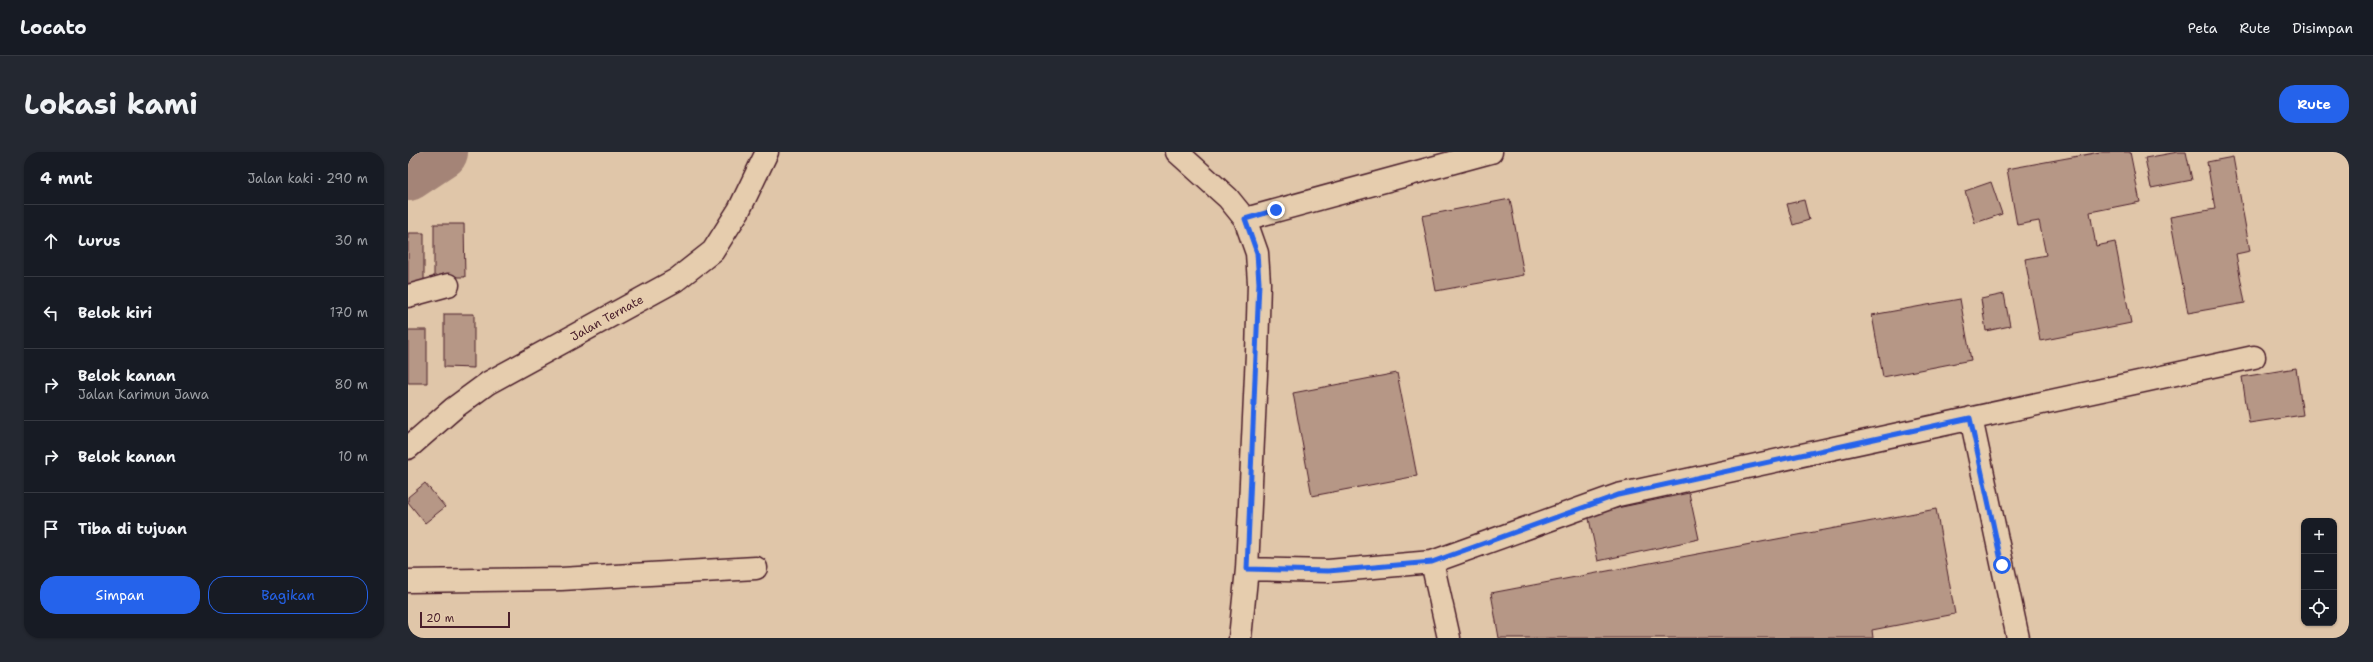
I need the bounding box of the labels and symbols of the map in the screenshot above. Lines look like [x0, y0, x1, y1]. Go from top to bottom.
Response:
route end [1267, 201, 1285, 219]
street label: Jalan Ternate [568, 291, 646, 345]
route start [1993, 556, 2011, 574]
scale bar [420, 610, 510, 629]

